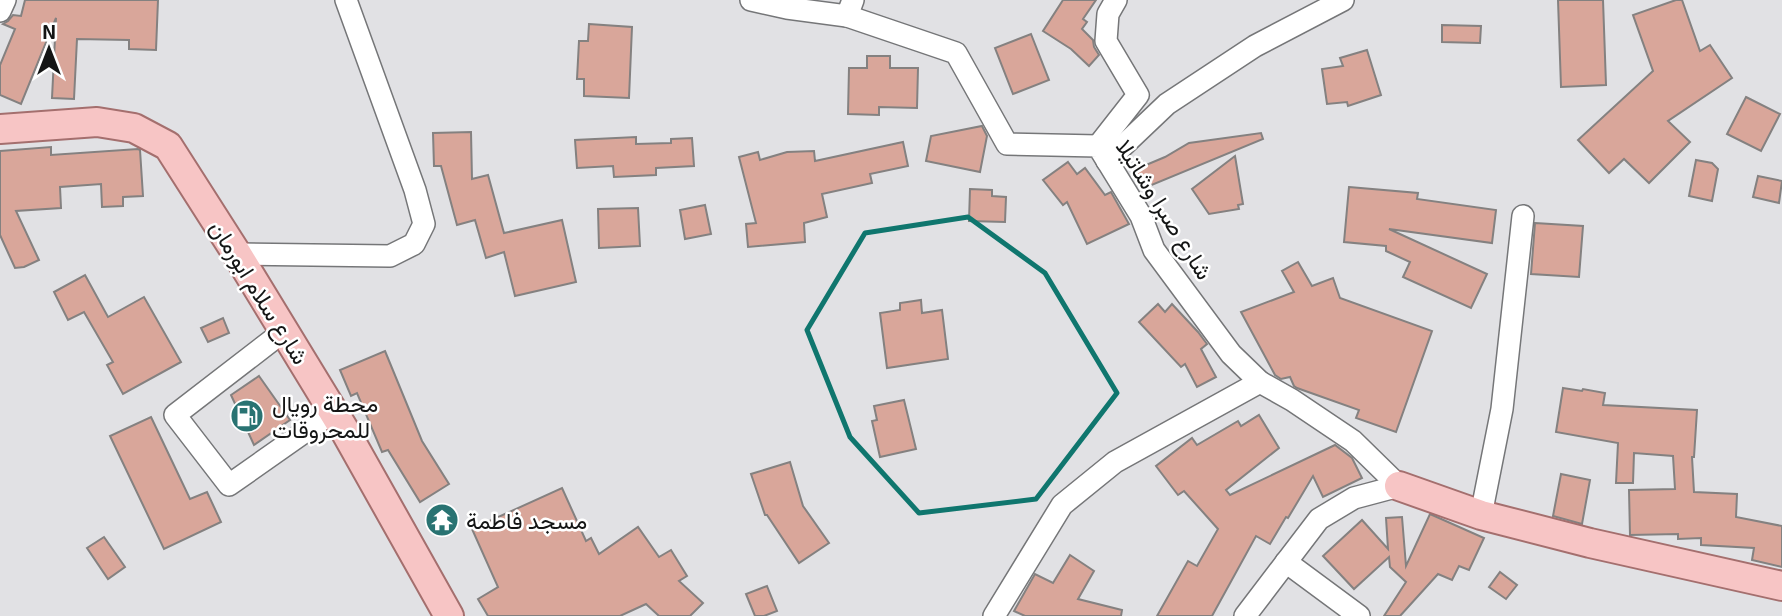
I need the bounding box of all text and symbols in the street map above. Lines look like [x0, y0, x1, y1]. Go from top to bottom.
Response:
north arrow [14, 14, 84, 84]
text: N [42, 20, 56, 43]
street label: شارع صبرا وشاتيلا [1108, 134, 1219, 286]
street label: شارع سلام ابورمان [202, 215, 315, 371]
place label: محطة رويال للمحروقات [272, 389, 378, 445]
fuel station icon: محطة رويال للمحروقات [228, 397, 266, 435]
temple icon: مسجد فاطمة [423, 501, 461, 539]
place label: مسجد فاطمة [466, 506, 587, 534]

